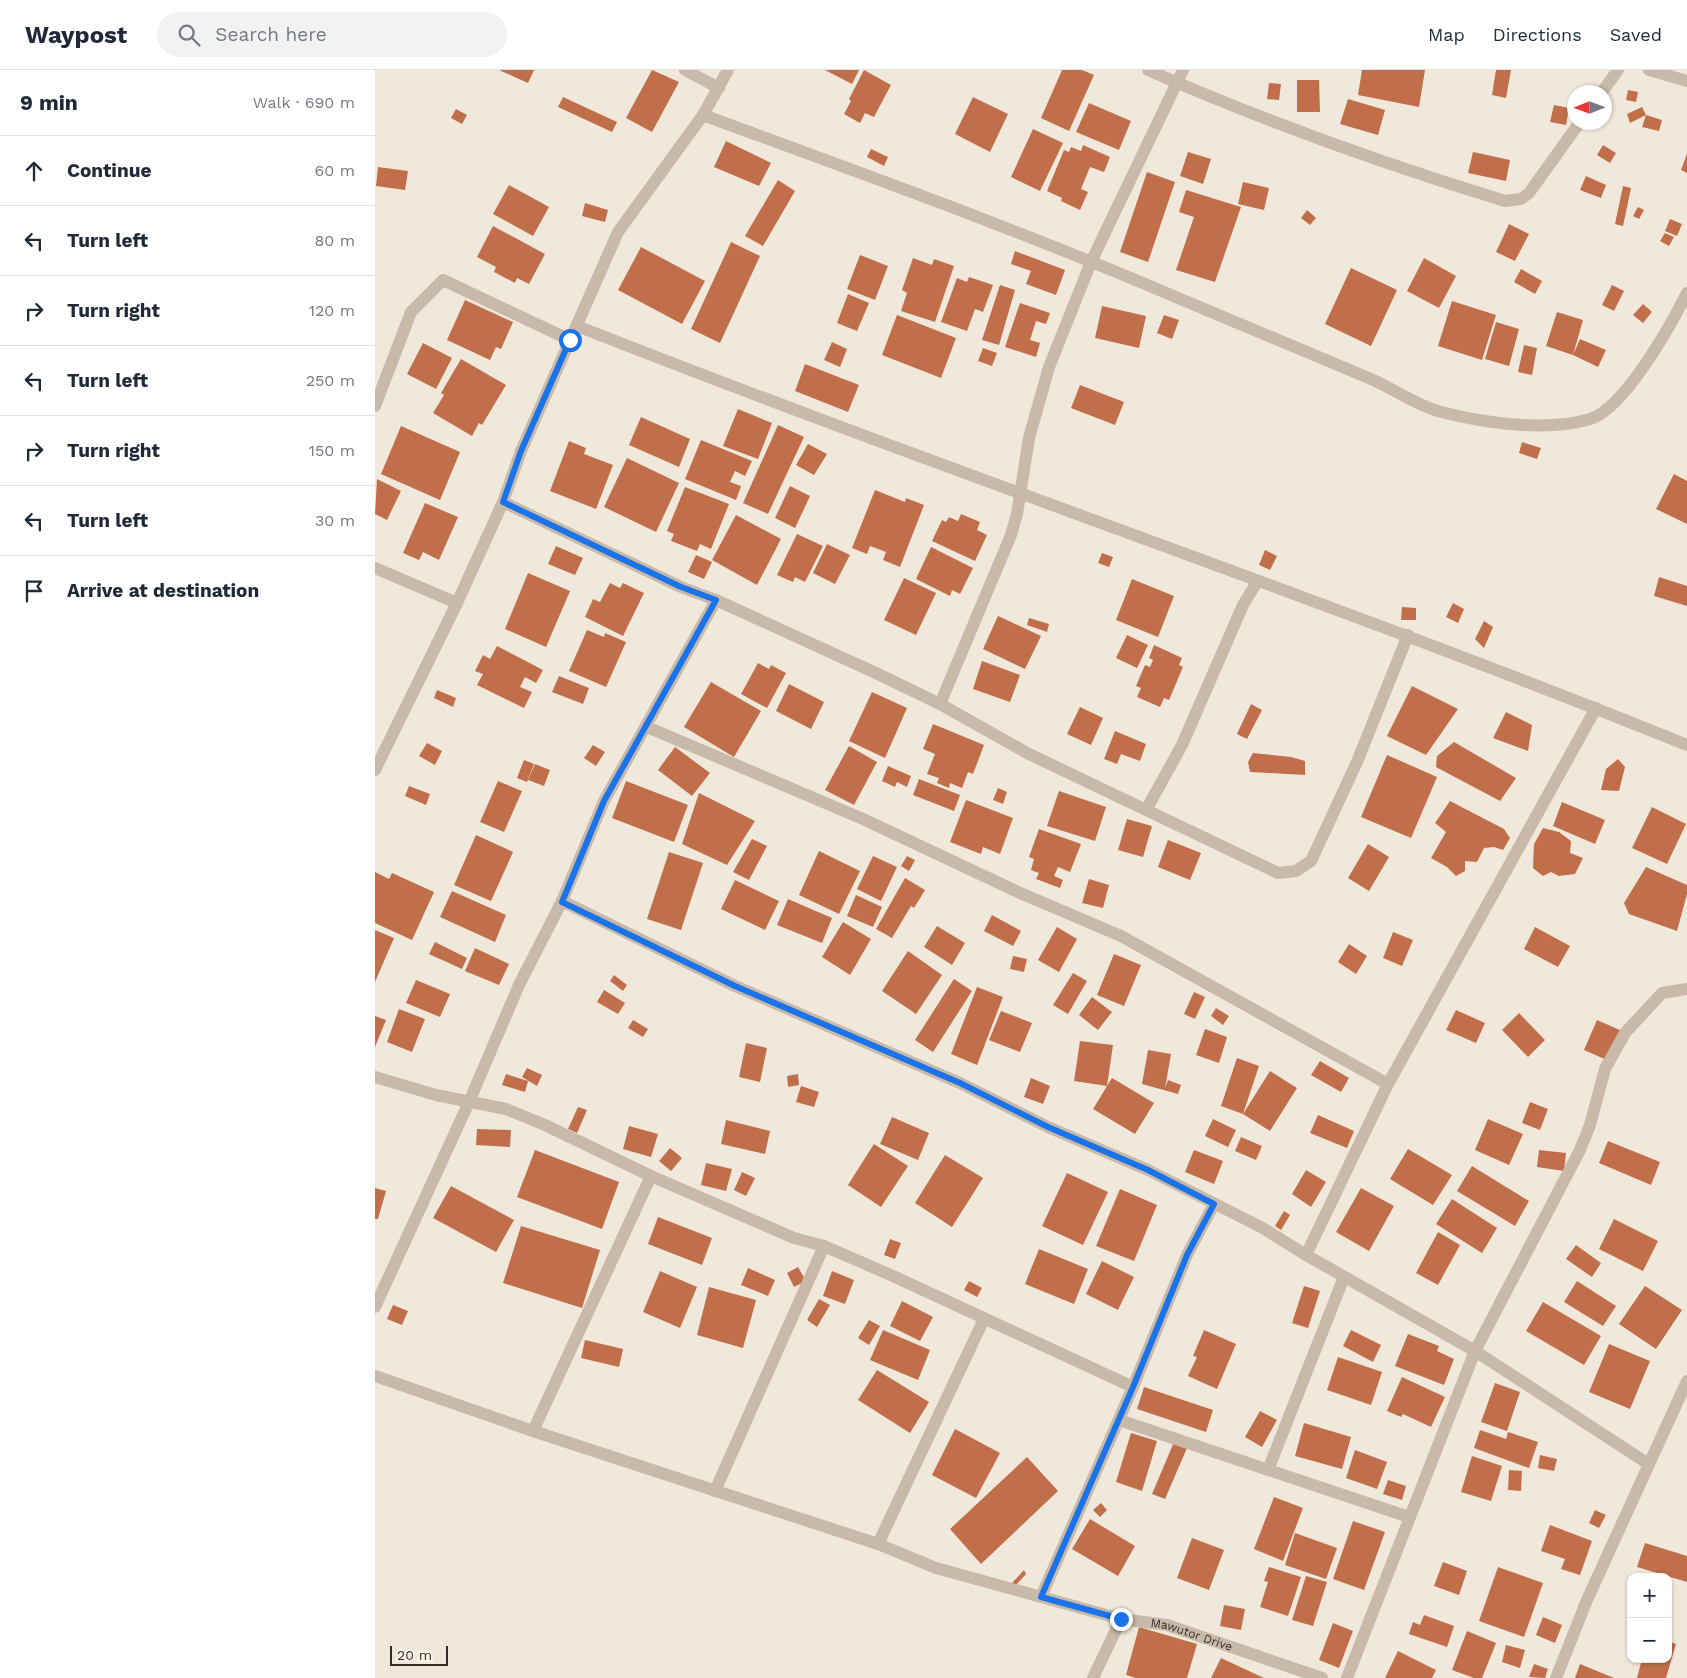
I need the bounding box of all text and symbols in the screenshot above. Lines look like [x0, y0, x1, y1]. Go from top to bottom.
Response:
search box [157, 12, 507, 57]
text: Waypost [25, 21, 127, 49]
icon: search [175, 21, 203, 49]
text: Search here [215, 23, 327, 46]
text: Map [1428, 24, 1465, 45]
text: Directions [1493, 24, 1582, 45]
text: Saved [1610, 24, 1662, 45]
north arrow [1567, 85, 1612, 130]
text: 9 min [20, 90, 78, 115]
text: Walk · 690 m [253, 93, 355, 112]
icon: ahead [20, 157, 48, 185]
text: Continue [67, 159, 151, 182]
text: 60 m [315, 161, 355, 180]
icon: left [20, 227, 48, 255]
text: Turn left [67, 229, 148, 252]
text: 80 m [314, 231, 355, 250]
icon: right [20, 297, 48, 325]
text: Turn right [67, 299, 160, 322]
text: 120 m [309, 301, 355, 320]
route start [559, 329, 582, 352]
icon: left [20, 367, 48, 395]
text: Turn left [67, 369, 148, 392]
text: 250 m [306, 371, 355, 390]
icon: right [20, 437, 48, 465]
text: Turn right [67, 439, 160, 462]
text: 150 m [309, 441, 355, 460]
icon: left [20, 507, 48, 535]
text: Turn left [67, 509, 148, 532]
text: 30 m [315, 511, 355, 530]
icon: arrive [20, 577, 48, 605]
text: Arrive at destination [67, 579, 259, 602]
map controls [1627, 1573, 1672, 1663]
button: + [1627, 1573, 1672, 1618]
route end [1110, 1608, 1133, 1631]
street label: Mawutor Drive [1150, 1616, 1235, 1654]
button: − [1627, 1618, 1672, 1663]
scale bar [390, 1643, 447, 1666]
text: 20 m [397, 1647, 432, 1663]

